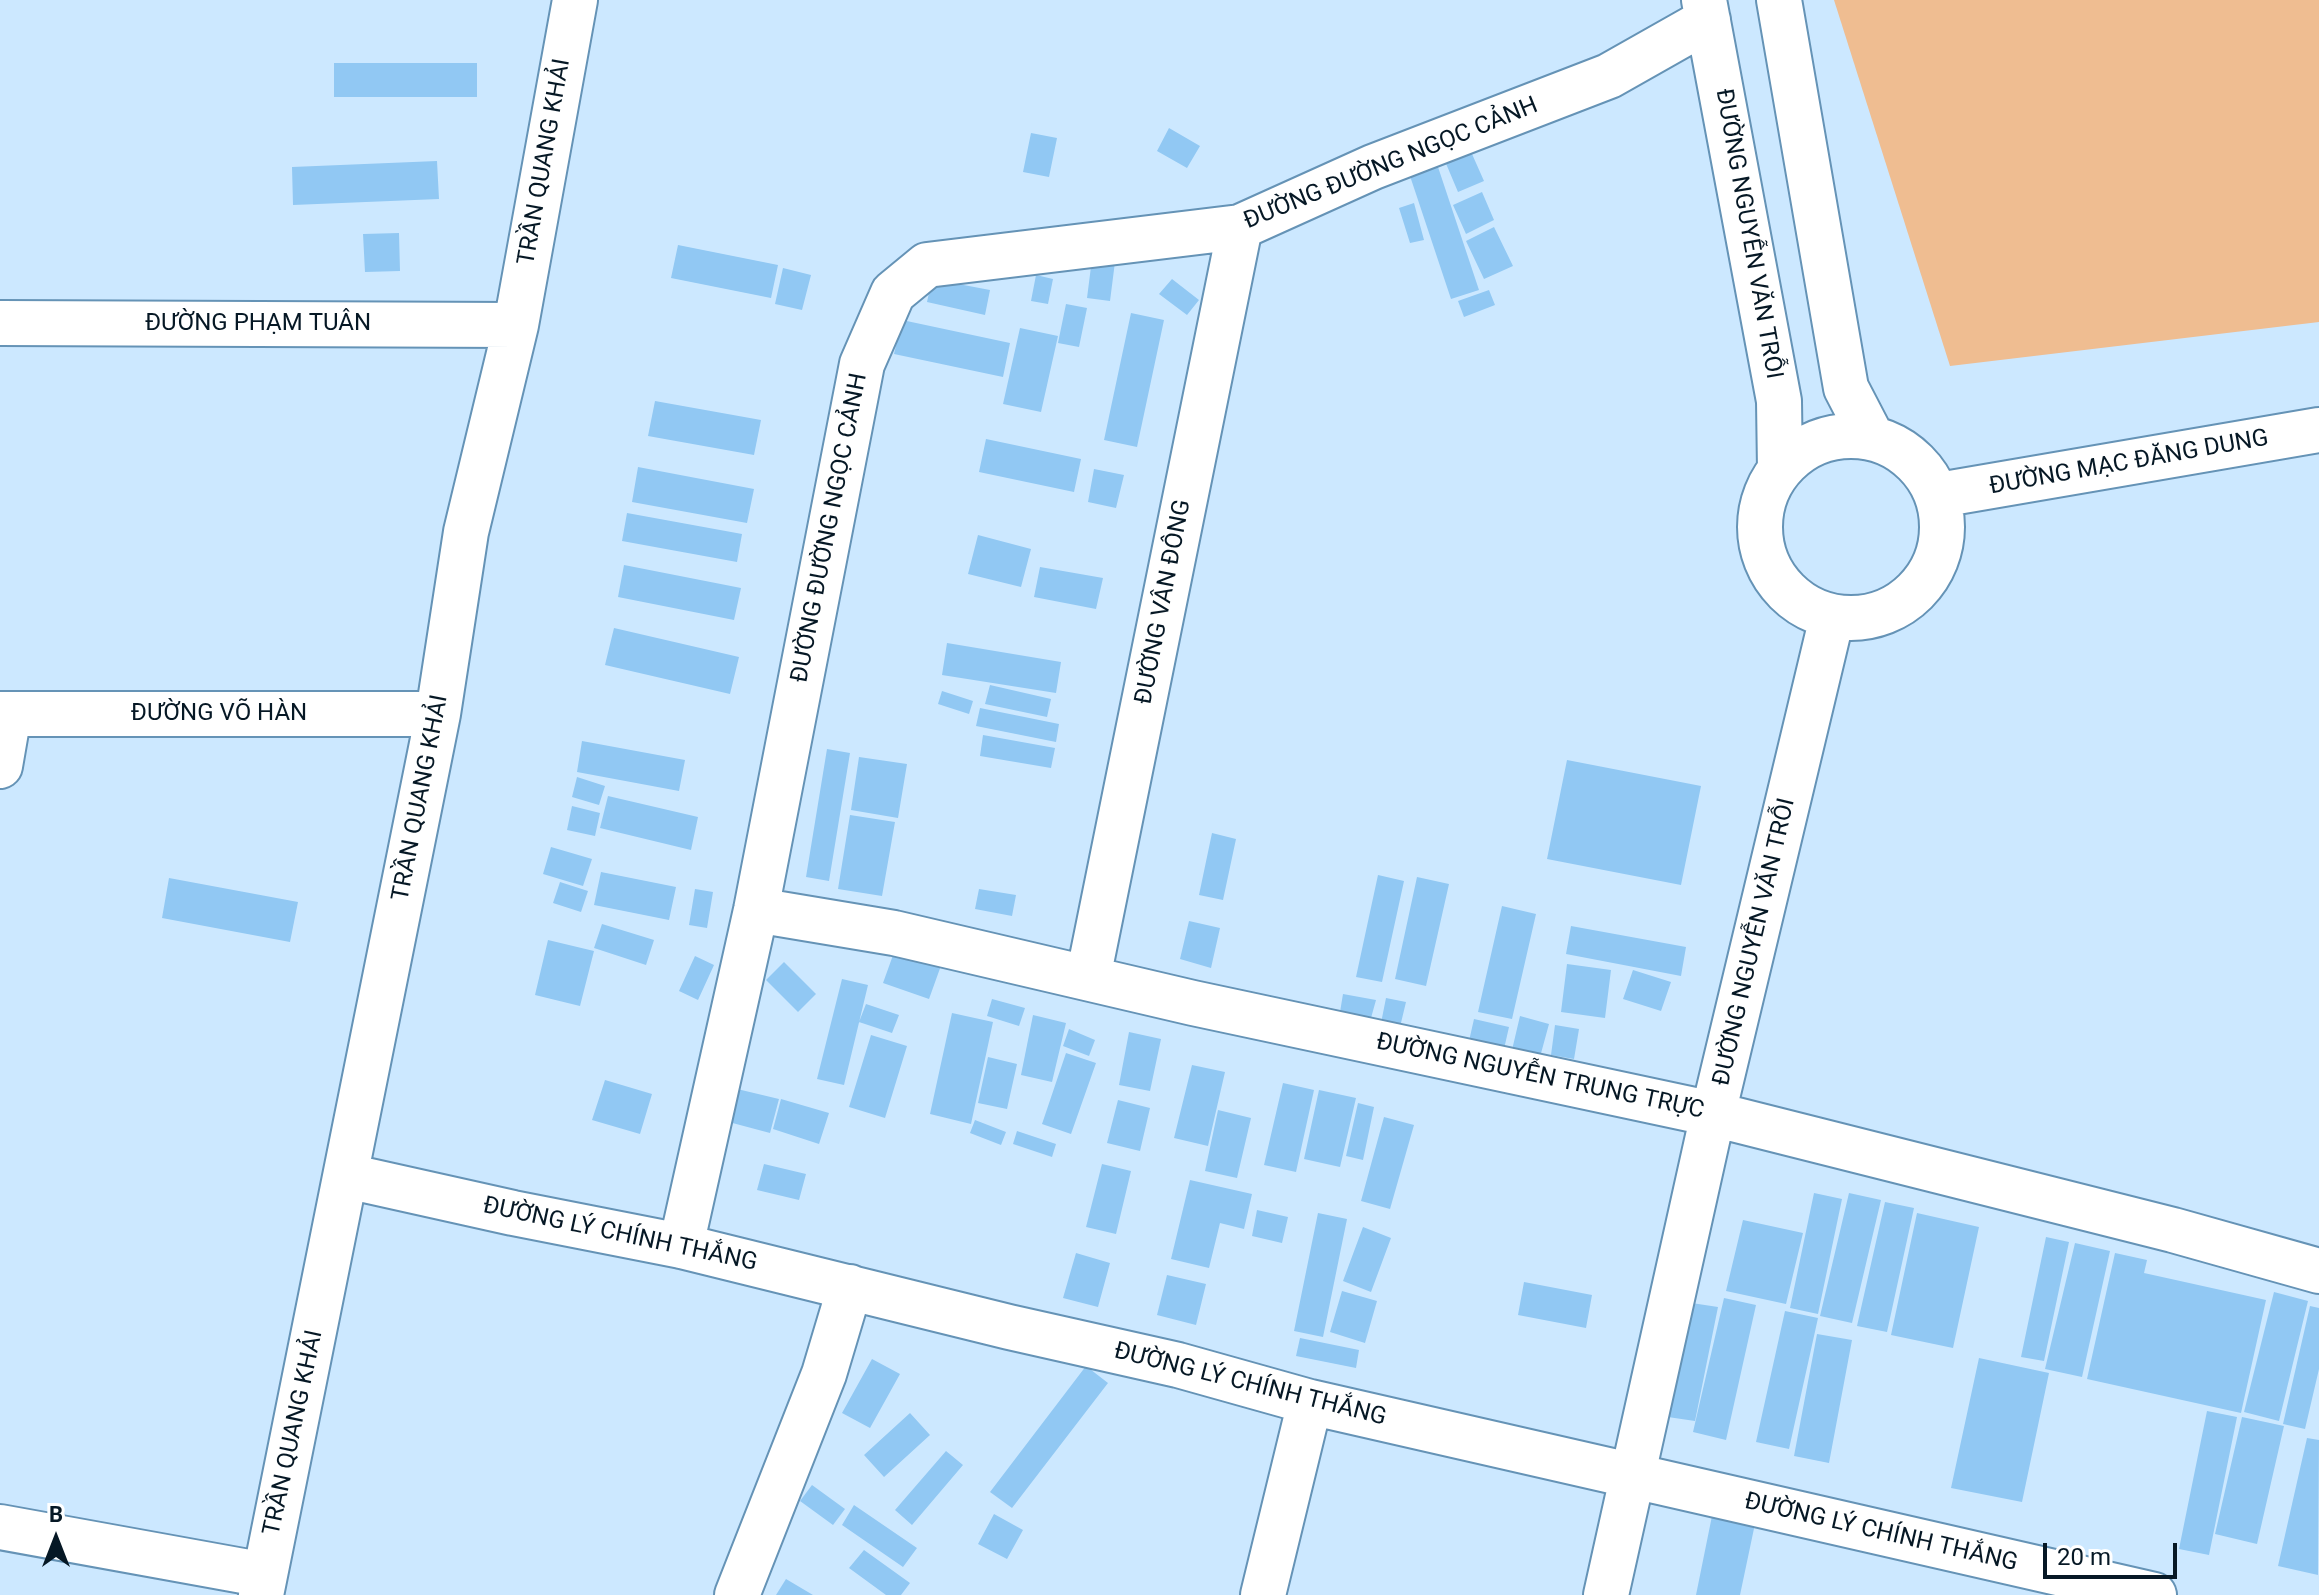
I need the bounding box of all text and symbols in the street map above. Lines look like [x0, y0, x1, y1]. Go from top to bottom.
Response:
street label: TRẦN QUANG KHẢI [513, 56, 577, 268]
street label: ĐƯỜNG NGUYỄN VĂN TRỖI [1708, 87, 1788, 381]
street label: ĐƯỜNG ĐƯỜNG NGỌC CẢNH [1240, 92, 1542, 236]
street label: ĐƯỜNG PHẠM TUÂN [145, 310, 371, 338]
street label: ĐƯỜNG ĐƯỜNG NGỌC CẢNH [786, 371, 874, 685]
street label: ĐƯỜNG MẠC ĐĂNG DUNG [1987, 424, 2271, 502]
street label: ĐƯỜNG VÂN ĐÔNG [1130, 497, 1198, 707]
street label: TRẦN QUANG KHẢI [387, 693, 455, 903]
street label: ĐƯỜNG VÕ HÀN [131, 700, 307, 728]
street label: ĐƯỜNG NGUYỄN VĂN TRỖI [1708, 795, 1802, 1089]
street label: ĐƯỜNG NGUYỄN TRUNG TRỰC [1373, 1028, 1707, 1126]
street label: ĐƯỜNG LÝ CHÍNH THẮNG [480, 1192, 760, 1278]
street label: TRẦN QUANG KHẢI [258, 1328, 330, 1538]
street label: ĐƯỜNG LÝ CHÍNH THẮNG [1111, 1337, 1389, 1433]
street label: ĐƯỜNG LÝ CHÍNH THẮNG [1742, 1488, 2020, 1578]
north arrow [16, 1499, 96, 1579]
text: B [49, 1502, 63, 1527]
scale bar [2047, 1527, 2181, 1577]
text: 20 m [2057, 1543, 2111, 1571]

